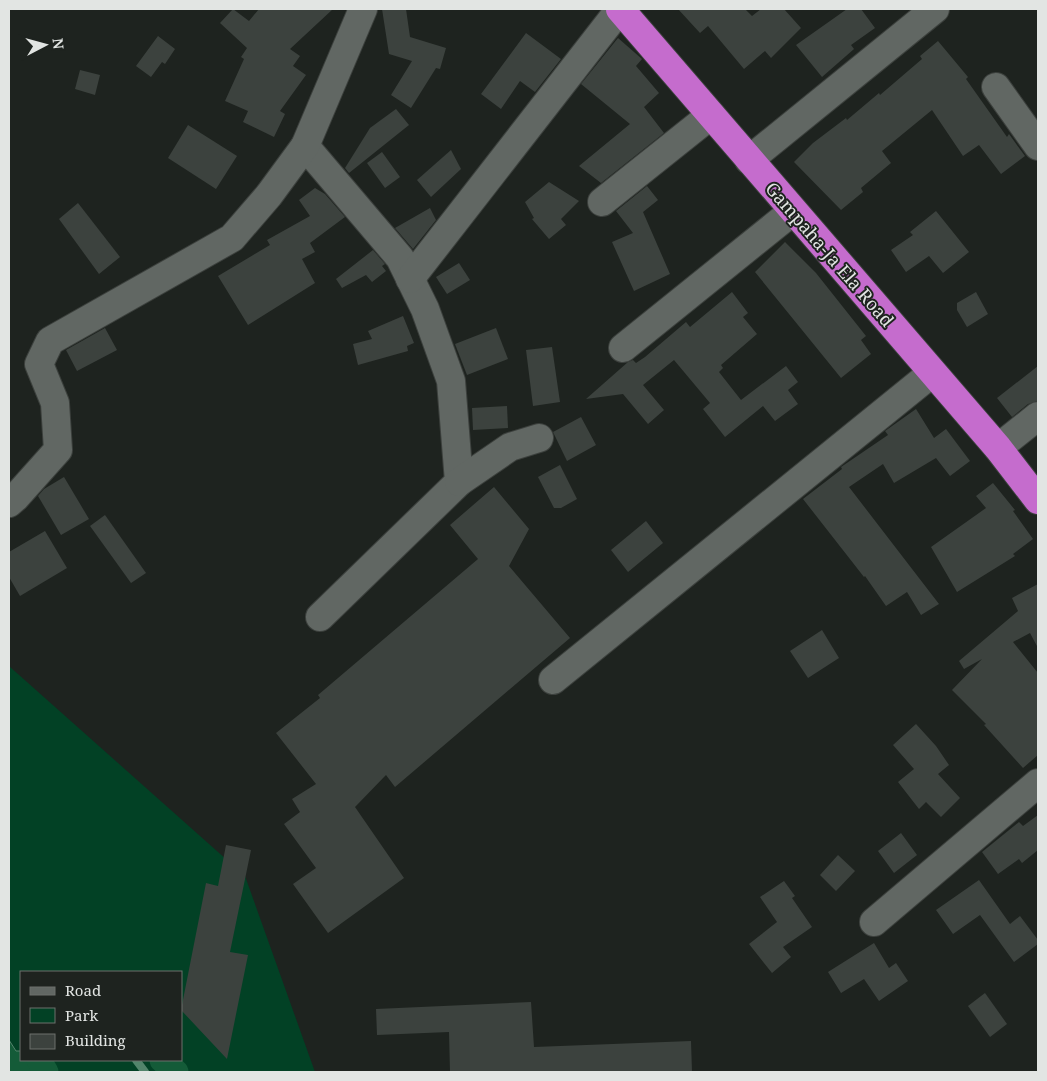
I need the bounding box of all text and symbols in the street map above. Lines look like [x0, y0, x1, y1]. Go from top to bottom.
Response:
north arrow [20, 20, 70, 70]
text: N [48, 37, 68, 50]
street label: Gampaha-Ja Ela Road [760, 176, 900, 332]
legend [20, 971, 182, 1061]
text: Road [65, 980, 101, 1000]
text: Park [65, 1005, 99, 1025]
text: Building [65, 1030, 126, 1050]

